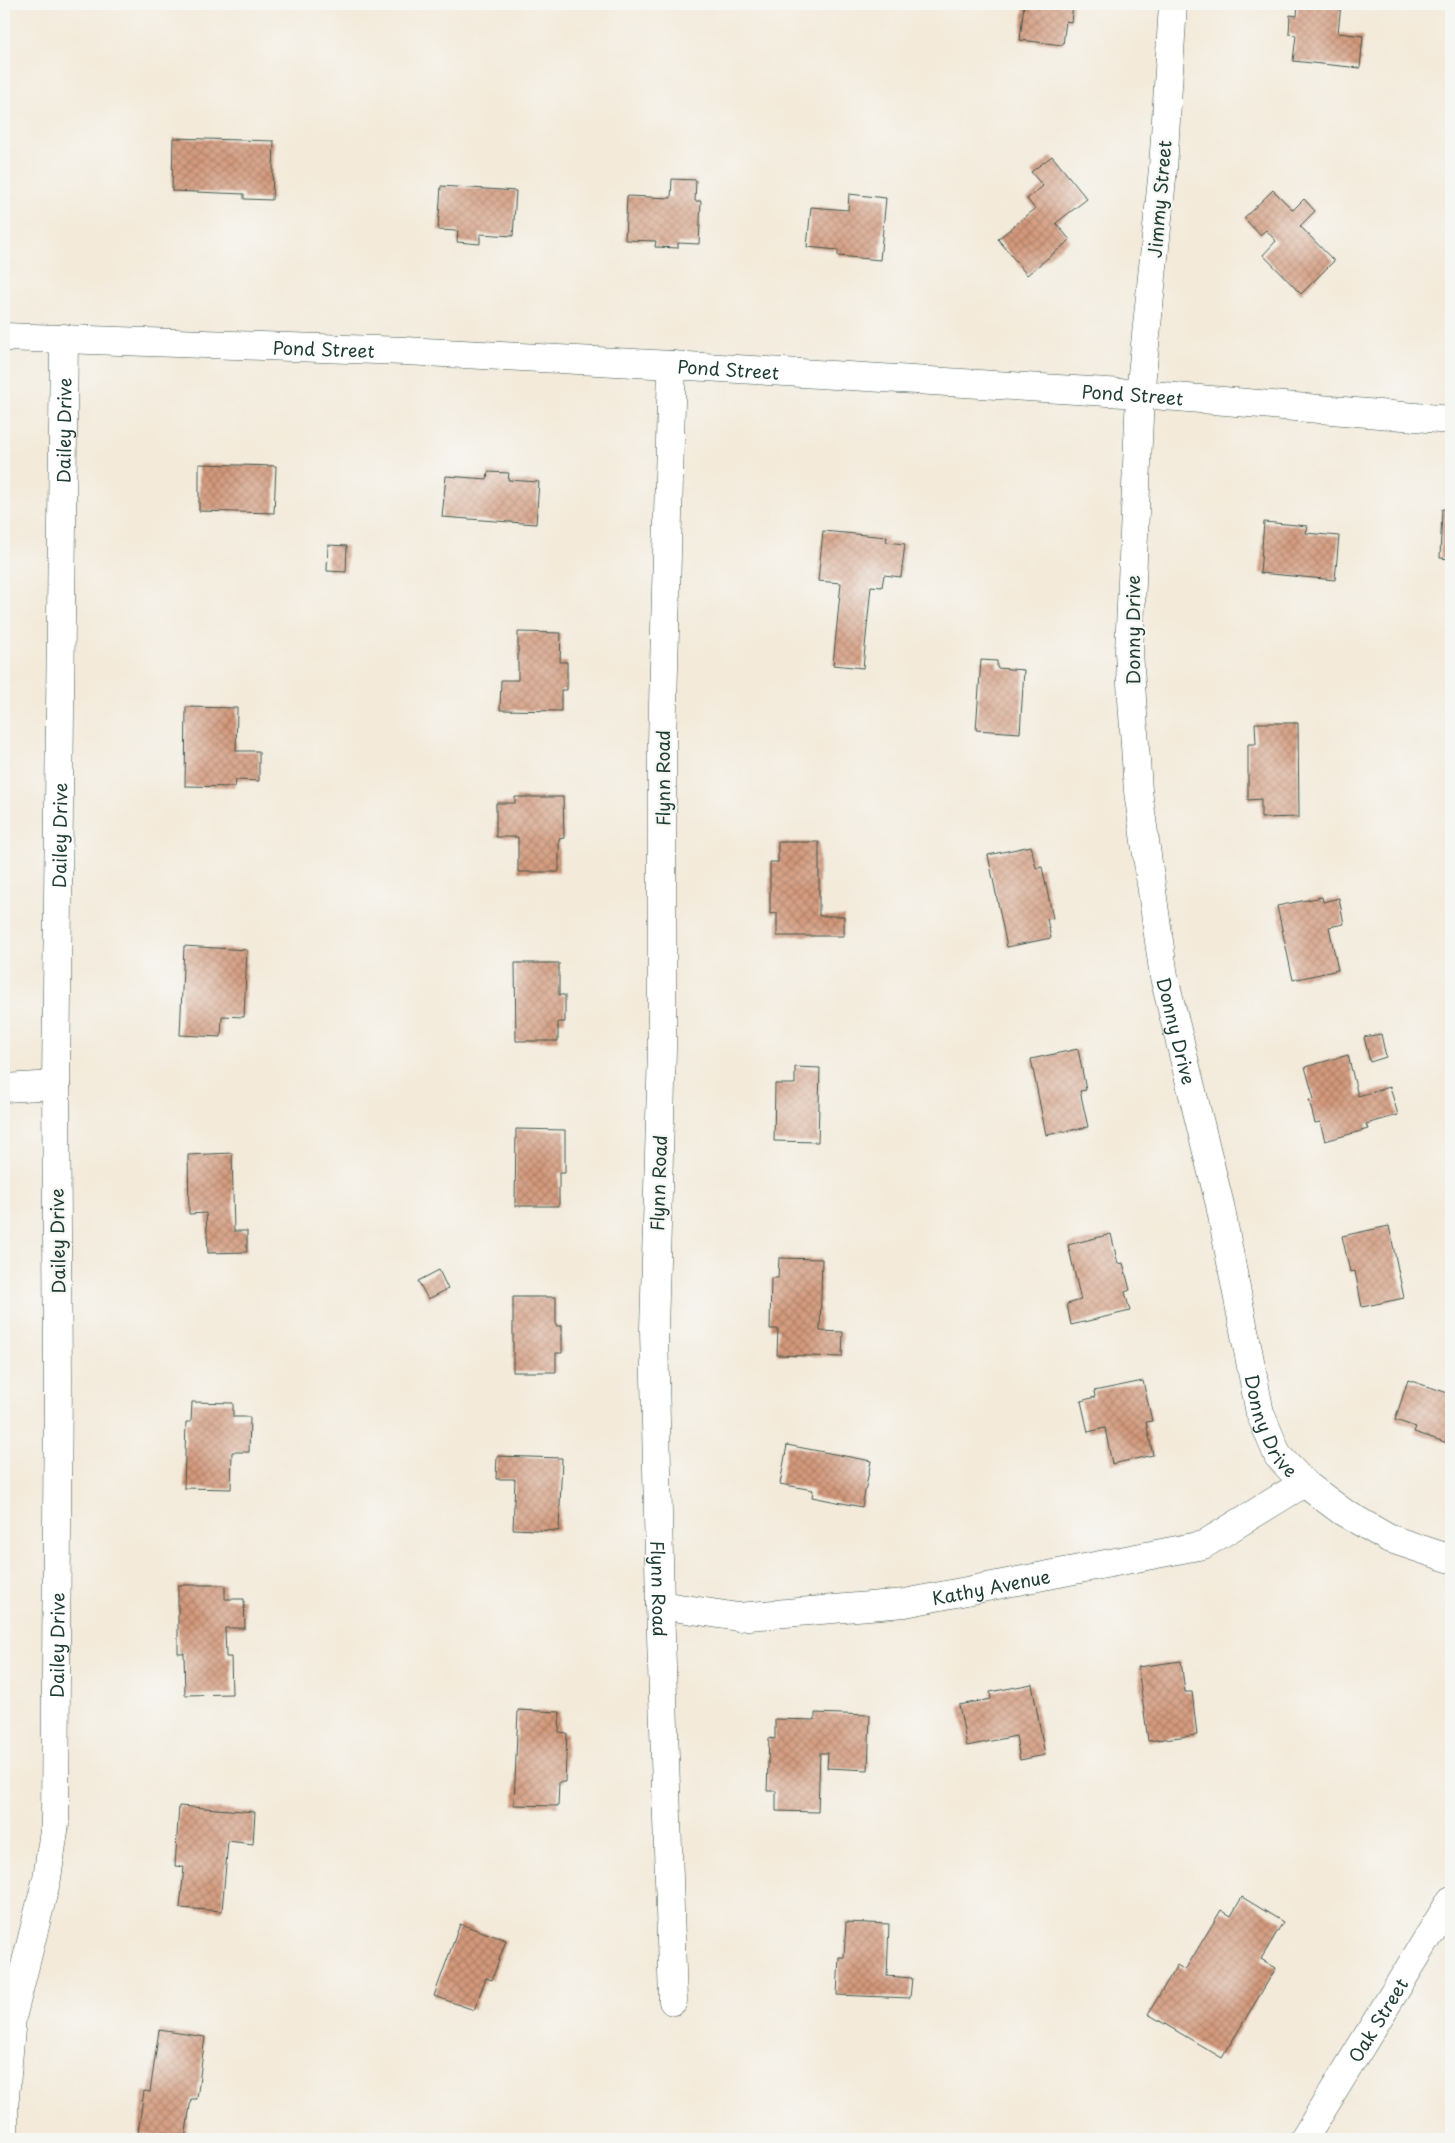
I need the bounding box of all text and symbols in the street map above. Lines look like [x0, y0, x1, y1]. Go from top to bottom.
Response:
street label: Jimmy Street [1140, 139, 1178, 259]
street label: Pond Street [272, 333, 375, 363]
street label: Pond Street [677, 352, 780, 385]
street label: Dailey Drive [49, 377, 77, 483]
street label: Pond Street [1081, 377, 1184, 411]
street label: Donny Drive [1119, 575, 1146, 685]
street label: Flynn Road [649, 730, 676, 826]
street label: Dailey Drive [45, 782, 73, 888]
street label: Donny Drive [1151, 974, 1203, 1087]
street label: Flynn Road [643, 1134, 673, 1232]
street label: Dailey Drive [43, 1188, 71, 1294]
street label: Donny Drive [1239, 1372, 1304, 1483]
street label: Flynn Road [645, 1540, 675, 1637]
street label: Kathy Avenue [929, 1562, 1052, 1611]
street label: Dailey Drive [42, 1592, 70, 1698]
street label: Oak Street [1341, 1972, 1414, 2067]

